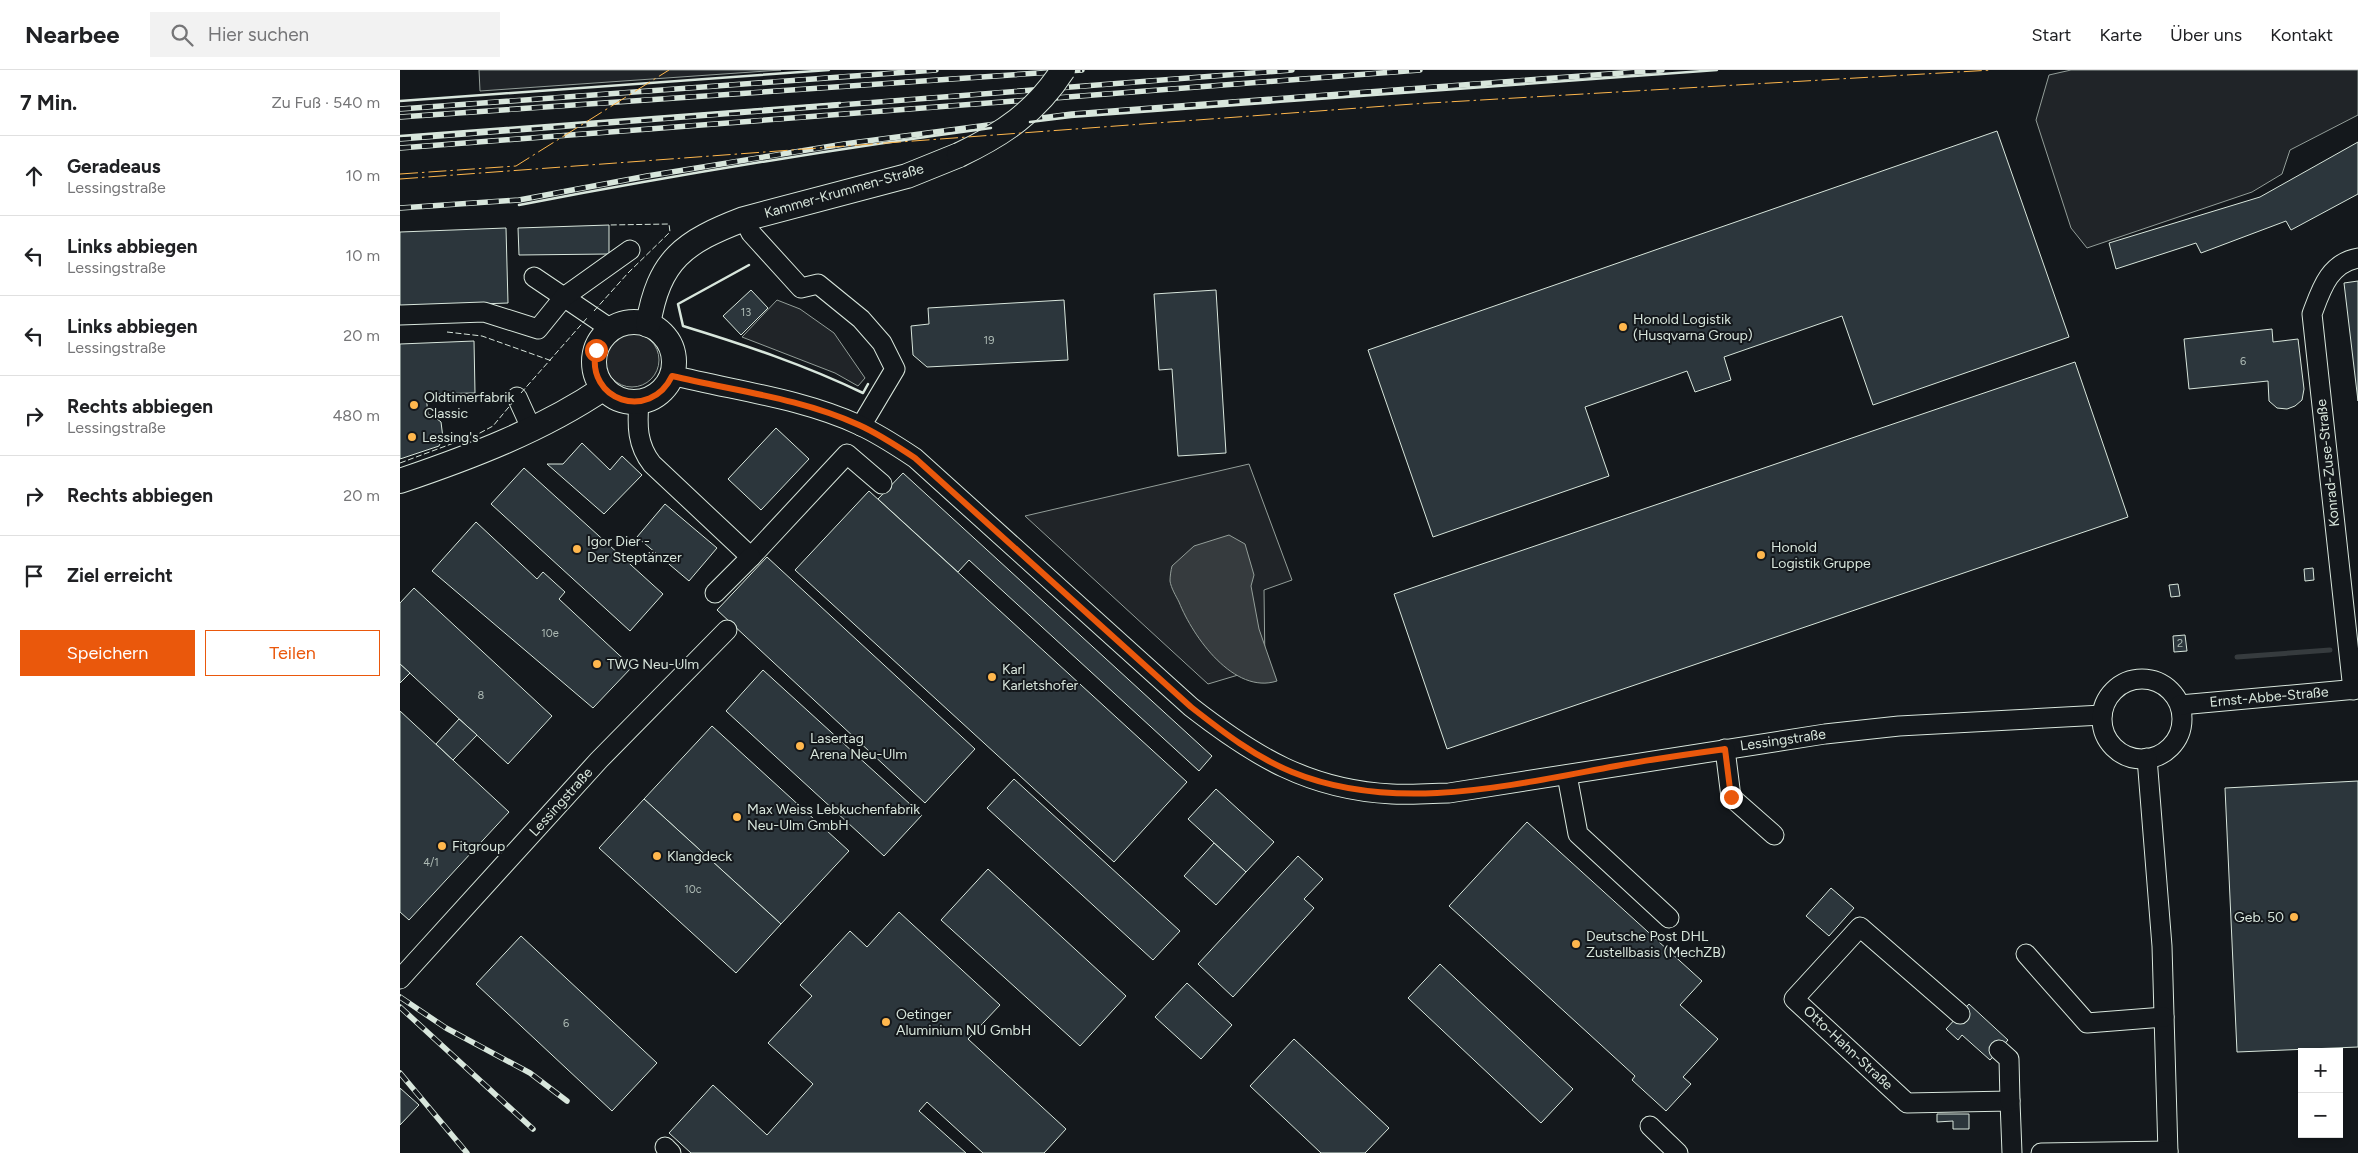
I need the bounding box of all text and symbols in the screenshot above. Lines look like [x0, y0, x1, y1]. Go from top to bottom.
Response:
search box [150, 12, 500, 57]
text: Nearbee [25, 20, 120, 49]
icon: search [168, 21, 196, 49]
text: Hier suchen [208, 23, 309, 46]
text: Start [2032, 24, 2071, 46]
text: Karte [2099, 24, 2142, 46]
text: Über uns [2170, 24, 2242, 46]
text: Kontakt [2270, 24, 2333, 46]
text: 7 Min. [20, 90, 77, 115]
text: Zu Fuß · 540 m [271, 93, 380, 112]
text: Geradeaus [67, 155, 161, 178]
street label: Kammer-Krummen-Straße [762, 160, 926, 222]
icon: ahead [20, 162, 48, 190]
text: 10 m [346, 166, 380, 185]
text: Lessingstraße [67, 178, 166, 197]
text: Links abbiegen [67, 235, 198, 258]
icon: left [20, 242, 48, 270]
text: 10 m [346, 246, 380, 265]
text: Lessingstraße [67, 258, 166, 277]
house number: 13 [741, 306, 751, 319]
place label: Honold Logistik (Husqvarna Group) [1633, 311, 1753, 344]
text: Links abbiegen [67, 315, 198, 338]
marker: Honold Logistik (Husqvarna Group) [1617, 321, 1629, 333]
icon: left [20, 322, 48, 350]
text: 20 m [343, 326, 380, 345]
house number: 19 [984, 334, 994, 347]
text: Lessingstraße [67, 338, 166, 357]
route start [585, 339, 608, 362]
house number: 6 [2240, 355, 2246, 368]
place label: Oldtimerfabrik Classic [424, 389, 514, 422]
text: Rechts abbiegen [67, 395, 213, 418]
street label: Konrad-Zuse-Straße [2313, 398, 2343, 528]
marker: Oldtimerfabrik Classic [408, 399, 420, 411]
icon: right [20, 402, 48, 430]
text: 480 m [332, 406, 380, 425]
text: Lessingstraße [67, 418, 166, 437]
place label: Lessing's [422, 429, 479, 446]
marker: Lessing's [406, 431, 418, 443]
icon: right [20, 482, 48, 510]
text: Rechts abbiegen [67, 484, 213, 507]
text: 20 m [343, 486, 380, 505]
place label: Igor Dier - Der Steptänzer [587, 533, 682, 566]
place label: Honold Logistik Gruppe [1771, 539, 1871, 572]
marker: Igor Dier - Der Steptänzer [571, 543, 583, 555]
marker: Honold Logistik Gruppe [1755, 549, 1767, 561]
icon: arrive [20, 562, 48, 590]
text: Ziel erreicht [67, 564, 173, 587]
house number: 10e [541, 627, 559, 640]
button: Speichern [20, 630, 195, 676]
button: Teilen [205, 630, 380, 676]
house number: 2 [2177, 637, 2183, 650]
place label: TWG Neu-Ulm [607, 656, 699, 673]
marker: TWG Neu-Ulm [591, 658, 603, 670]
place label: Karl Karletshofer [1002, 661, 1079, 694]
marker: Karl Karletshofer [986, 671, 998, 683]
street label: Ernst-Abbe-Straße [2209, 683, 2329, 711]
house number: 8 [478, 689, 485, 702]
street label: Lessingstraße [1739, 726, 1827, 754]
place label: Lasertag Arena Neu-Ulm [810, 730, 907, 763]
marker: Lasertag Arena Neu-Ulm [794, 740, 806, 752]
street label: Lessingstraße [526, 764, 596, 840]
route end [1720, 786, 1743, 809]
place label: Max Weiss Lebkuchenfabrik Neu-Ulm GmbH [747, 801, 920, 834]
marker: Max Weiss Lebkuchenfabrik Neu-Ulm GmbH [731, 811, 743, 823]
place label: Fitgroup [452, 838, 505, 855]
marker: Fitgroup [436, 840, 448, 852]
place label: Klangdeck [667, 848, 732, 865]
marker: Klangdeck [651, 850, 663, 862]
house number: 4/1 [423, 856, 439, 869]
house number: 10c [684, 883, 702, 896]
place label: Geb. 50 [2234, 909, 2284, 926]
marker: Geb. 50 [2288, 911, 2300, 923]
place label: Deutsche Post DHL Zustellbasis (MechZB) [1586, 928, 1726, 961]
marker: Deutsche Post DHL Zustellbasis (MechZB) [1570, 938, 1582, 950]
street label: Otto-Hahn-Straße [1800, 1002, 1896, 1094]
place label: Oetinger Aluminium NU GmbH [896, 1006, 1031, 1039]
marker: Oetinger Aluminium NU GmbH [880, 1016, 892, 1028]
house number: 6 [563, 1017, 569, 1030]
map controls [2298, 1048, 2343, 1138]
button: + [2298, 1048, 2343, 1093]
button: − [2298, 1093, 2343, 1138]

